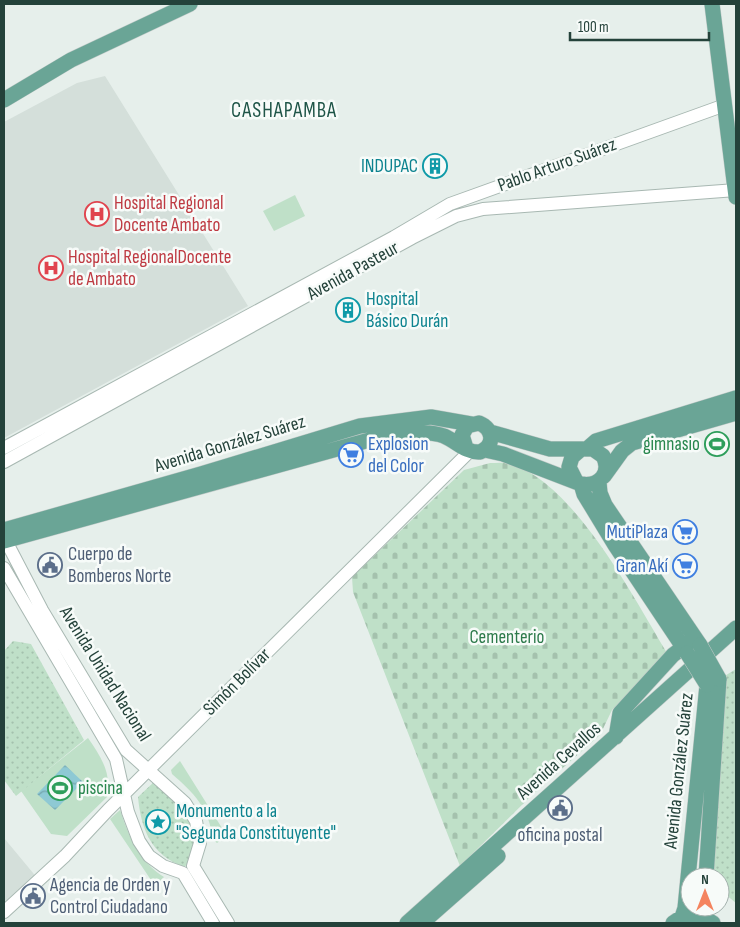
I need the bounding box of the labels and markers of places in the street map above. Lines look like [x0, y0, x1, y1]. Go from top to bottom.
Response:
building icon: INDUPAC [422, 153, 448, 179]
place label: INDUPAC [361, 155, 418, 178]
place label: Hospital Regional Docente Ambato [114, 192, 224, 237]
hospital icon: Hospital Regional Docente Ambato [84, 201, 110, 227]
place label: Hospital RegionalDocente de Ambato [68, 246, 231, 291]
hospital icon: Hospital RegionalDocente de Ambato [38, 255, 64, 281]
place label: Hospital Básico Durán [366, 288, 449, 333]
building icon: Hospital Básico Durán [335, 297, 361, 323]
sports icon: gimnasio [704, 431, 730, 457]
place label: Explosion del Color [368, 433, 429, 478]
place label: gimnasio [643, 433, 700, 456]
supermarket icon: Explosion del Color [338, 442, 364, 468]
supermarket icon: MutiPlaza [672, 519, 698, 545]
place label: MutiPlaza [606, 521, 668, 544]
place label: Cuerpo de Bomberos Norte [68, 543, 171, 588]
public building icon: Cuerpo de Bomberos Norte [37, 552, 63, 578]
supermarket icon: Gran Akí [672, 553, 698, 579]
place label: Gran Akí [616, 555, 668, 578]
sports icon: piscina [47, 775, 73, 801]
place label: piscina [78, 777, 123, 800]
public building icon: oficina postal [547, 795, 573, 821]
place label: Monumento a la "Segunda Constituyente" [176, 800, 336, 845]
place icon: Monumento a la "Segunda Constituyente" [145, 809, 171, 835]
place label: oficina postal [518, 824, 602, 847]
place label: Agencia de Orden y Control Ciudadano [49, 874, 171, 919]
public building icon: Agencia de Orden y Control Ciudadano [20, 883, 46, 909]

